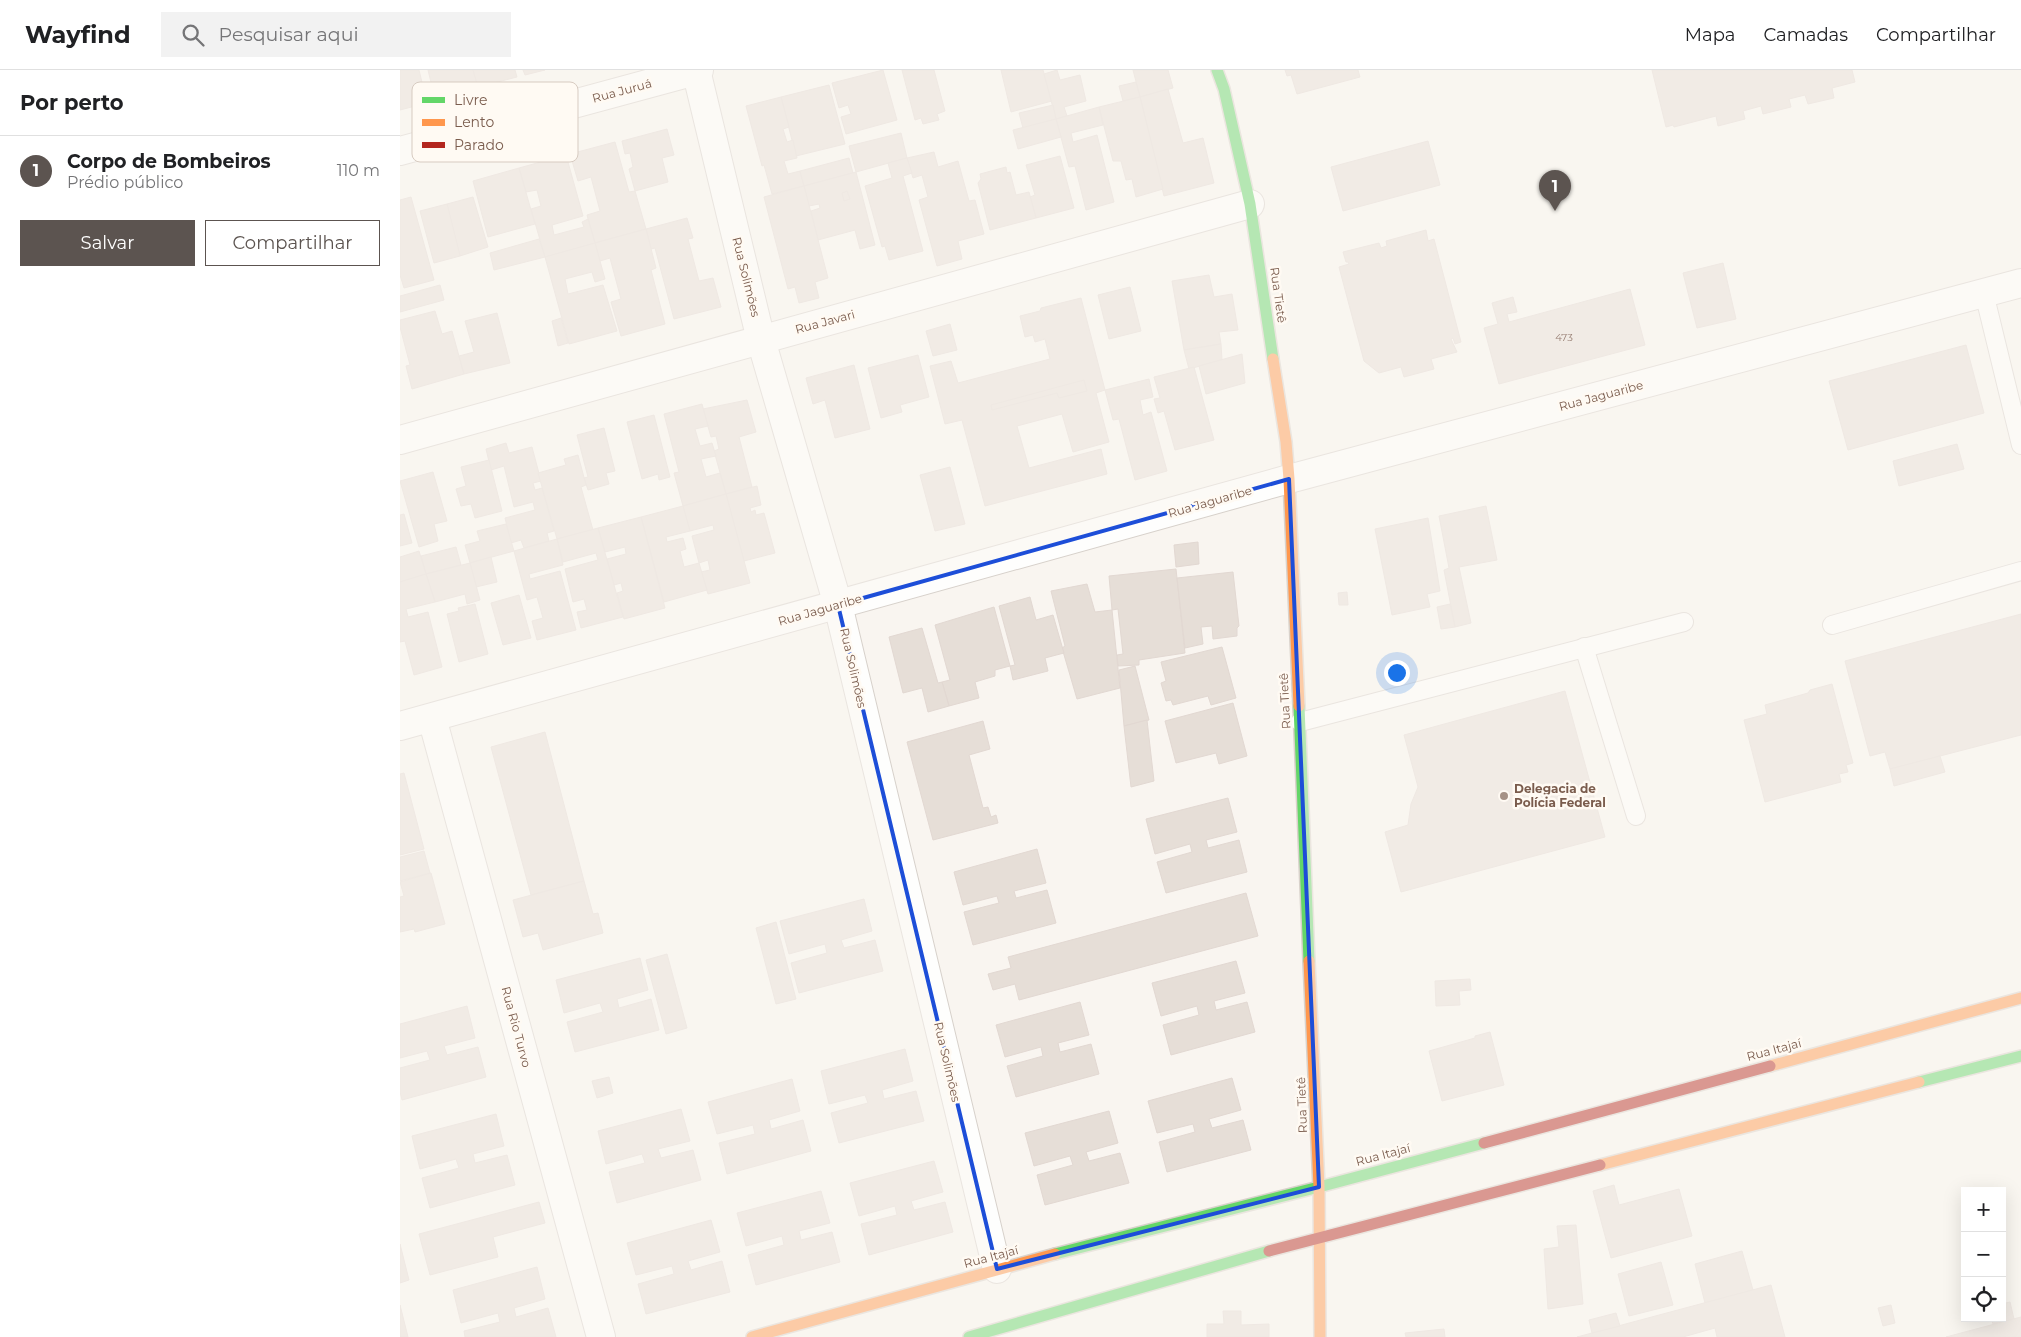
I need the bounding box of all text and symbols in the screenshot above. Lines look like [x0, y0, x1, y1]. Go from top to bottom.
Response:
search box [161, 12, 511, 57]
text: Wayfind [25, 20, 131, 49]
icon: search [179, 21, 207, 49]
text: Pesquisar aqui [219, 23, 359, 46]
text: Mapa [1685, 24, 1735, 46]
text: Camadas [1763, 24, 1848, 46]
text: Compartilhar [1876, 24, 1996, 46]
street label: Rua Juruá [590, 75, 653, 106]
legend [412, 82, 578, 162]
text: Por perto [20, 90, 124, 115]
text: Livre [454, 91, 488, 109]
text: Lento [454, 113, 494, 131]
text: Parado [454, 136, 504, 154]
text: Corpo de Bombeiros [67, 150, 271, 173]
text: 1 [33, 161, 39, 180]
text: 110 m [337, 161, 380, 180]
pin: 1 [1539, 170, 1571, 211]
text: Prédio público [67, 173, 183, 192]
button: Salvar [20, 220, 195, 266]
button: Compartilhar [205, 220, 380, 266]
street label: Rua Solimões [729, 235, 764, 318]
street label: Rua Tietê [1267, 266, 1290, 324]
street label: Rua Javari [793, 306, 856, 337]
house number: 473 [1555, 331, 1573, 344]
street label: Rua Jaguaribe [1557, 377, 1645, 414]
street label: Rua Jaguaribe [1166, 482, 1254, 521]
street label: Rua Jaguaribe [776, 590, 864, 629]
street label: Rua Solimões [837, 626, 870, 710]
your location [1384, 660, 1410, 686]
street label: Rua Tietê [1276, 673, 1293, 729]
place label: Delegacia de Polícia Federal [1514, 781, 1606, 810]
marker: Delegacia de Polícia Federal [1498, 790, 1510, 802]
street label: Rua Rio Turvo [498, 985, 534, 1069]
street label: Rua Solimões [931, 1020, 964, 1104]
street label: Rua Itajaí [1745, 1035, 1804, 1064]
street label: Rua Tietê [1293, 1077, 1310, 1133]
street label: Rua Itajaí [1354, 1140, 1413, 1169]
map controls [1961, 1187, 2006, 1322]
button: + [1961, 1187, 2006, 1232]
button: − [1961, 1232, 2006, 1277]
street label: Rua Itajaí [962, 1242, 1021, 1271]
button: locate [1961, 1277, 2006, 1322]

